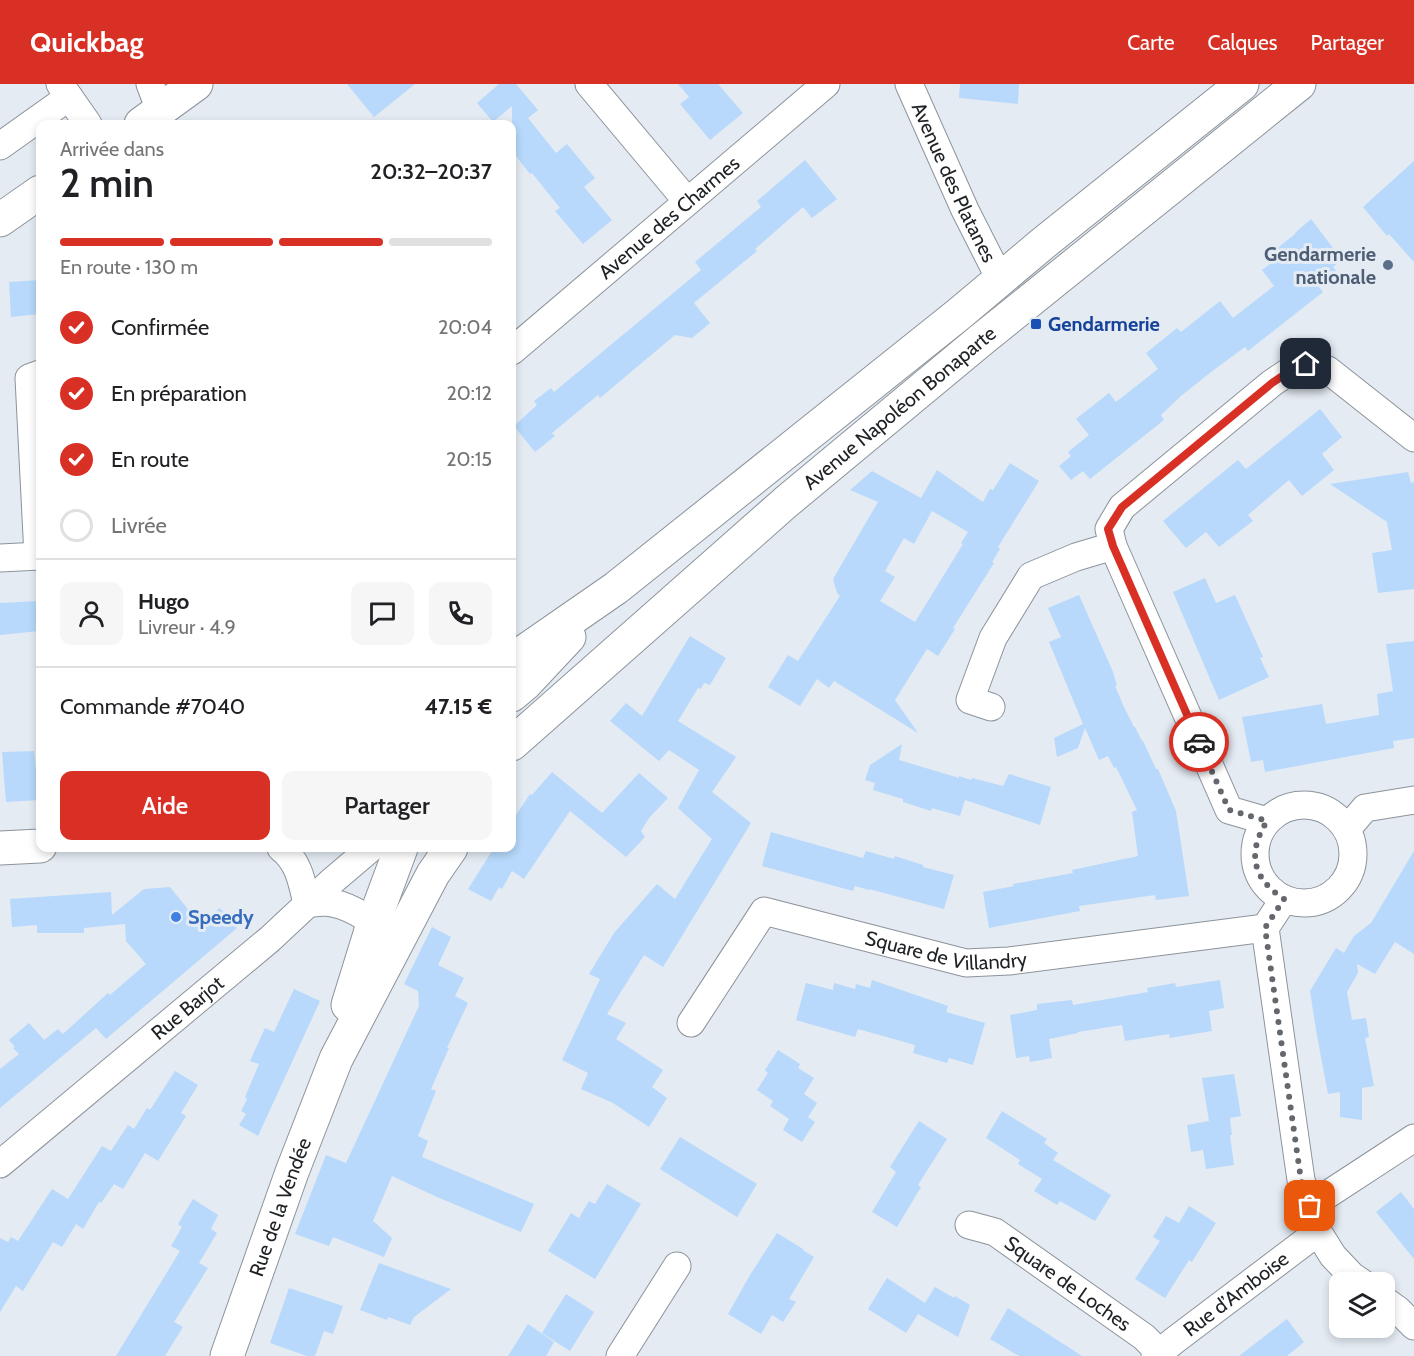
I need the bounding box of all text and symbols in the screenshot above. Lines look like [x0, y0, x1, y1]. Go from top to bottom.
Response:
text: Quickbag [30, 25, 144, 59]
text: Carte [1127, 30, 1175, 55]
text: Calques [1208, 30, 1278, 55]
text: Partager [1311, 30, 1384, 55]
street label: Avenue des Platanes [907, 98, 1001, 266]
text: Arrivée dans [60, 137, 164, 161]
street label: Avenue des Charmes [594, 151, 744, 284]
text: 20:32–20:37 [370, 158, 492, 185]
text: 2 min [60, 159, 154, 207]
place label: Gendarmerie nationale [1264, 242, 1376, 289]
text: En route · 130 m [60, 255, 198, 279]
marker: Gendarmerie nationale [1381, 258, 1395, 272]
icon: check [60, 311, 93, 344]
place label: Gendarmerie [1048, 312, 1160, 336]
text: Confirmée [111, 314, 209, 341]
text: 20:04 [438, 315, 492, 339]
marker: Gendarmerie [1029, 317, 1043, 331]
street label: Avenue Napoléon Bonaparte [798, 321, 1001, 495]
pin [1280, 338, 1331, 389]
icon: home [1289, 347, 1322, 380]
icon: check [60, 377, 93, 410]
text: En préparation [111, 380, 247, 407]
text: 20:12 [446, 381, 492, 405]
icon: check [60, 443, 93, 476]
text: En route [111, 446, 189, 473]
text: 20:15 [446, 447, 492, 471]
text: Livrée [111, 512, 167, 539]
button: person [60, 582, 123, 645]
button: chat [351, 582, 414, 645]
button: phone [429, 582, 492, 645]
text: Hugo [138, 588, 189, 615]
text: Livreur · 4.9 [138, 615, 236, 639]
text: Commande #7040 [60, 693, 245, 720]
text: 47.15 € [424, 693, 492, 720]
courier [1169, 712, 1229, 772]
icon: car [1183, 726, 1216, 759]
button: Aide [60, 771, 270, 840]
button: Partager [282, 771, 492, 840]
place label: Speedy [188, 905, 254, 929]
marker: Speedy [169, 910, 183, 924]
street label: Square de Villandry [863, 926, 1028, 975]
street label: Rue Barjot [146, 971, 229, 1045]
street label: Rue de la Vendée [244, 1134, 316, 1280]
pin [1284, 1180, 1335, 1231]
icon: bag [1293, 1189, 1326, 1222]
street label: Square de Loches [1000, 1231, 1136, 1336]
street label: Rue d’Amboise [1179, 1247, 1293, 1341]
map controls [1329, 1272, 1395, 1338]
button: layers [1329, 1272, 1395, 1338]

